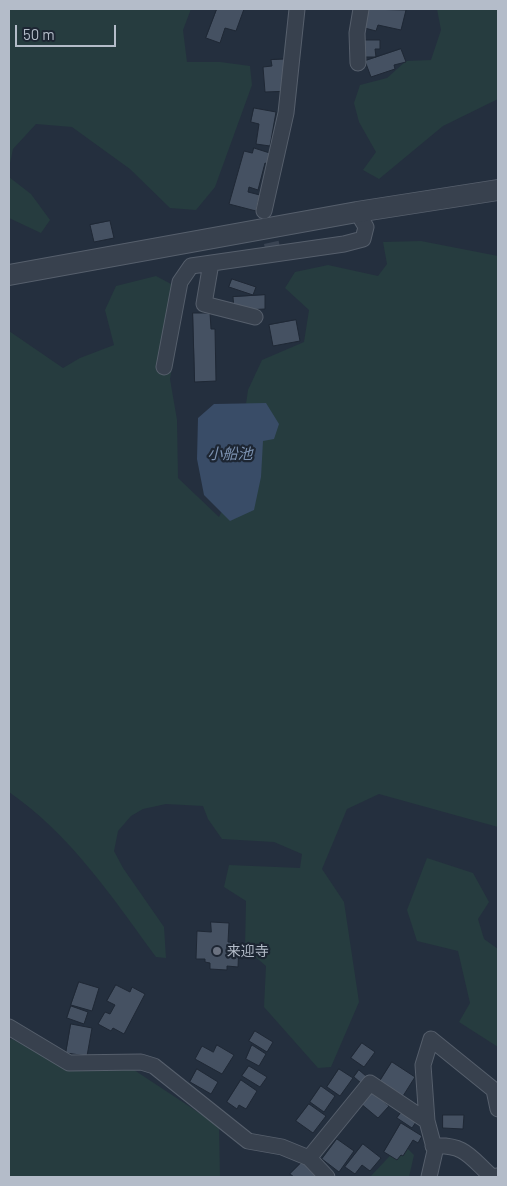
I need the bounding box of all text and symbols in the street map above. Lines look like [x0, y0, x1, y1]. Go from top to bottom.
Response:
scale bar [18, 15, 119, 47]
text: 50 m [23, 25, 55, 43]
water label: 小船池 [208, 445, 252, 463]
place label: 来迎寺 [227, 943, 269, 959]
marker: 来迎寺 [211, 945, 223, 957]

